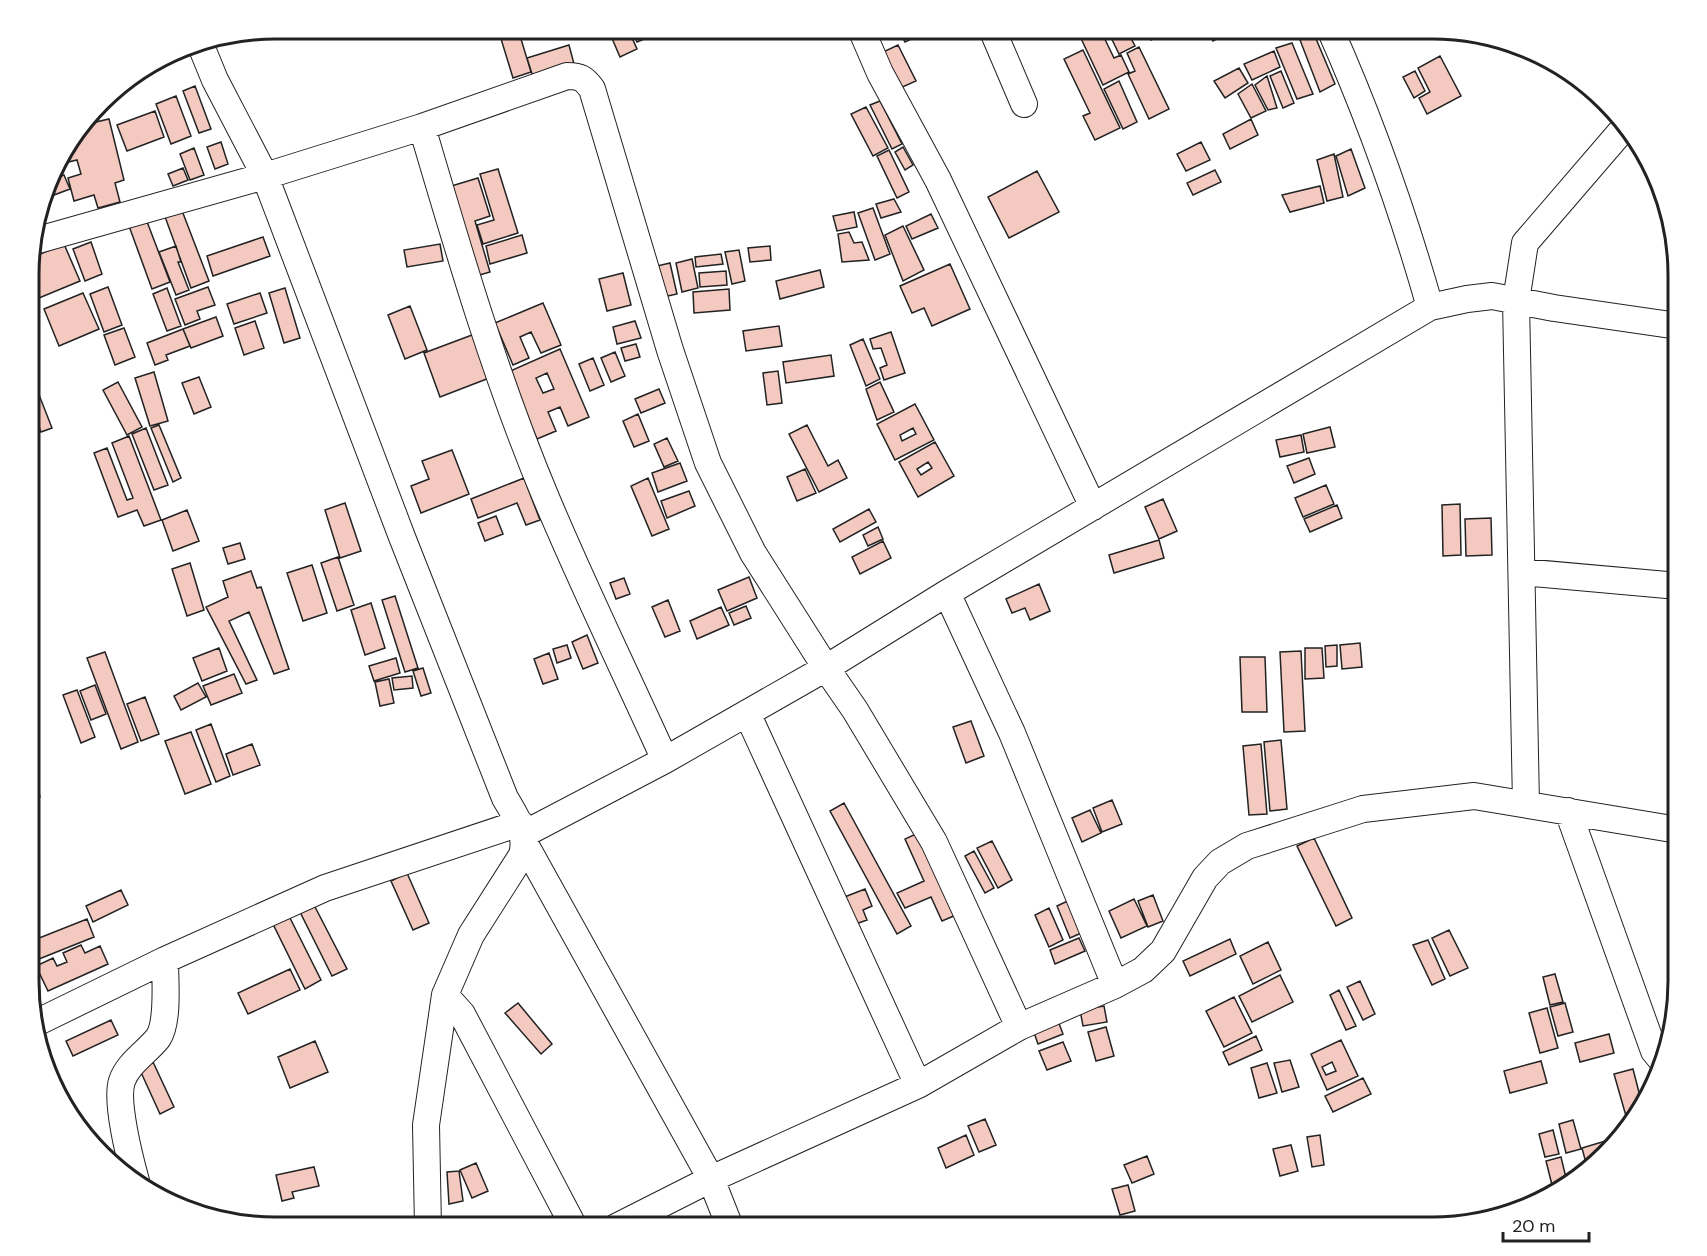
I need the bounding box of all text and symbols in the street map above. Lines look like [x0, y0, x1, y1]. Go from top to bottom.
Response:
scale bar [1503, 1205, 1588, 1243]
text: 20 m [1512, 1214, 1555, 1238]

